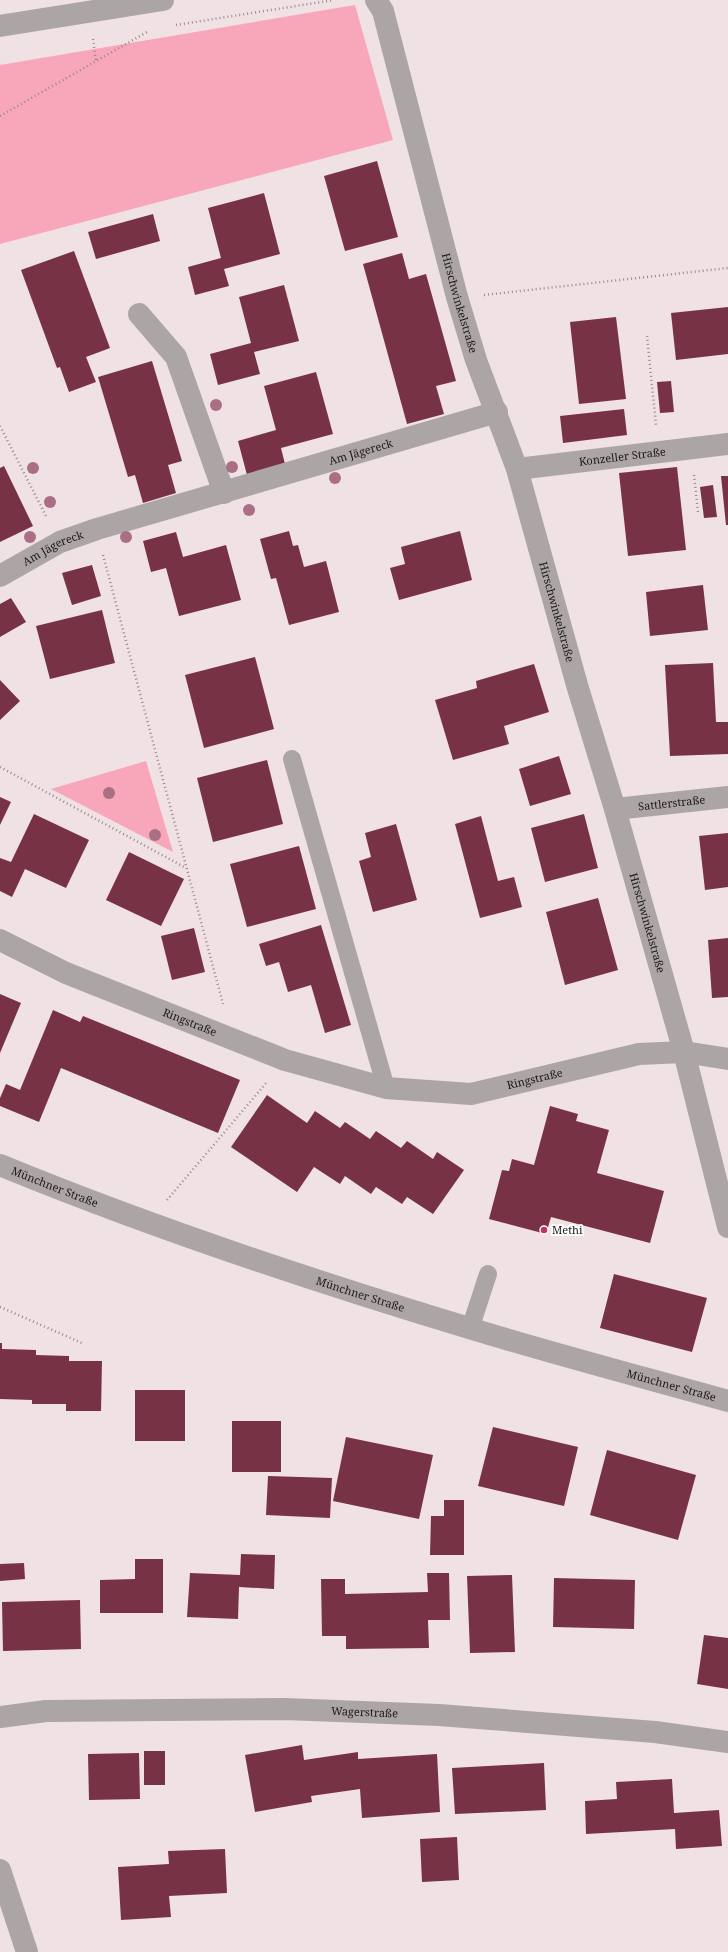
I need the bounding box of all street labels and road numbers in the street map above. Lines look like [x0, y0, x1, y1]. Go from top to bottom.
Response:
street label: Hirschwinkelstraße [439, 251, 482, 355]
street label: Am Jägereck [327, 435, 395, 468]
street label: Konzeller Straße [578, 443, 667, 469]
street label: Am Jägereck [20, 526, 85, 569]
street label: Hirschwinkelstraße [536, 560, 578, 664]
street label: Sattlerstraße [637, 791, 706, 814]
street label: Hirschwinkelstraße [626, 871, 669, 975]
street label: Ringstraße [161, 1004, 219, 1039]
street label: Ringstraße [505, 1064, 564, 1092]
street label: Münchner Straße [9, 1163, 101, 1210]
street label: Münchner Straße [314, 1273, 407, 1315]
street label: Münchner Straße [625, 1366, 718, 1404]
street label: Wagerstraße [331, 1703, 398, 1720]

